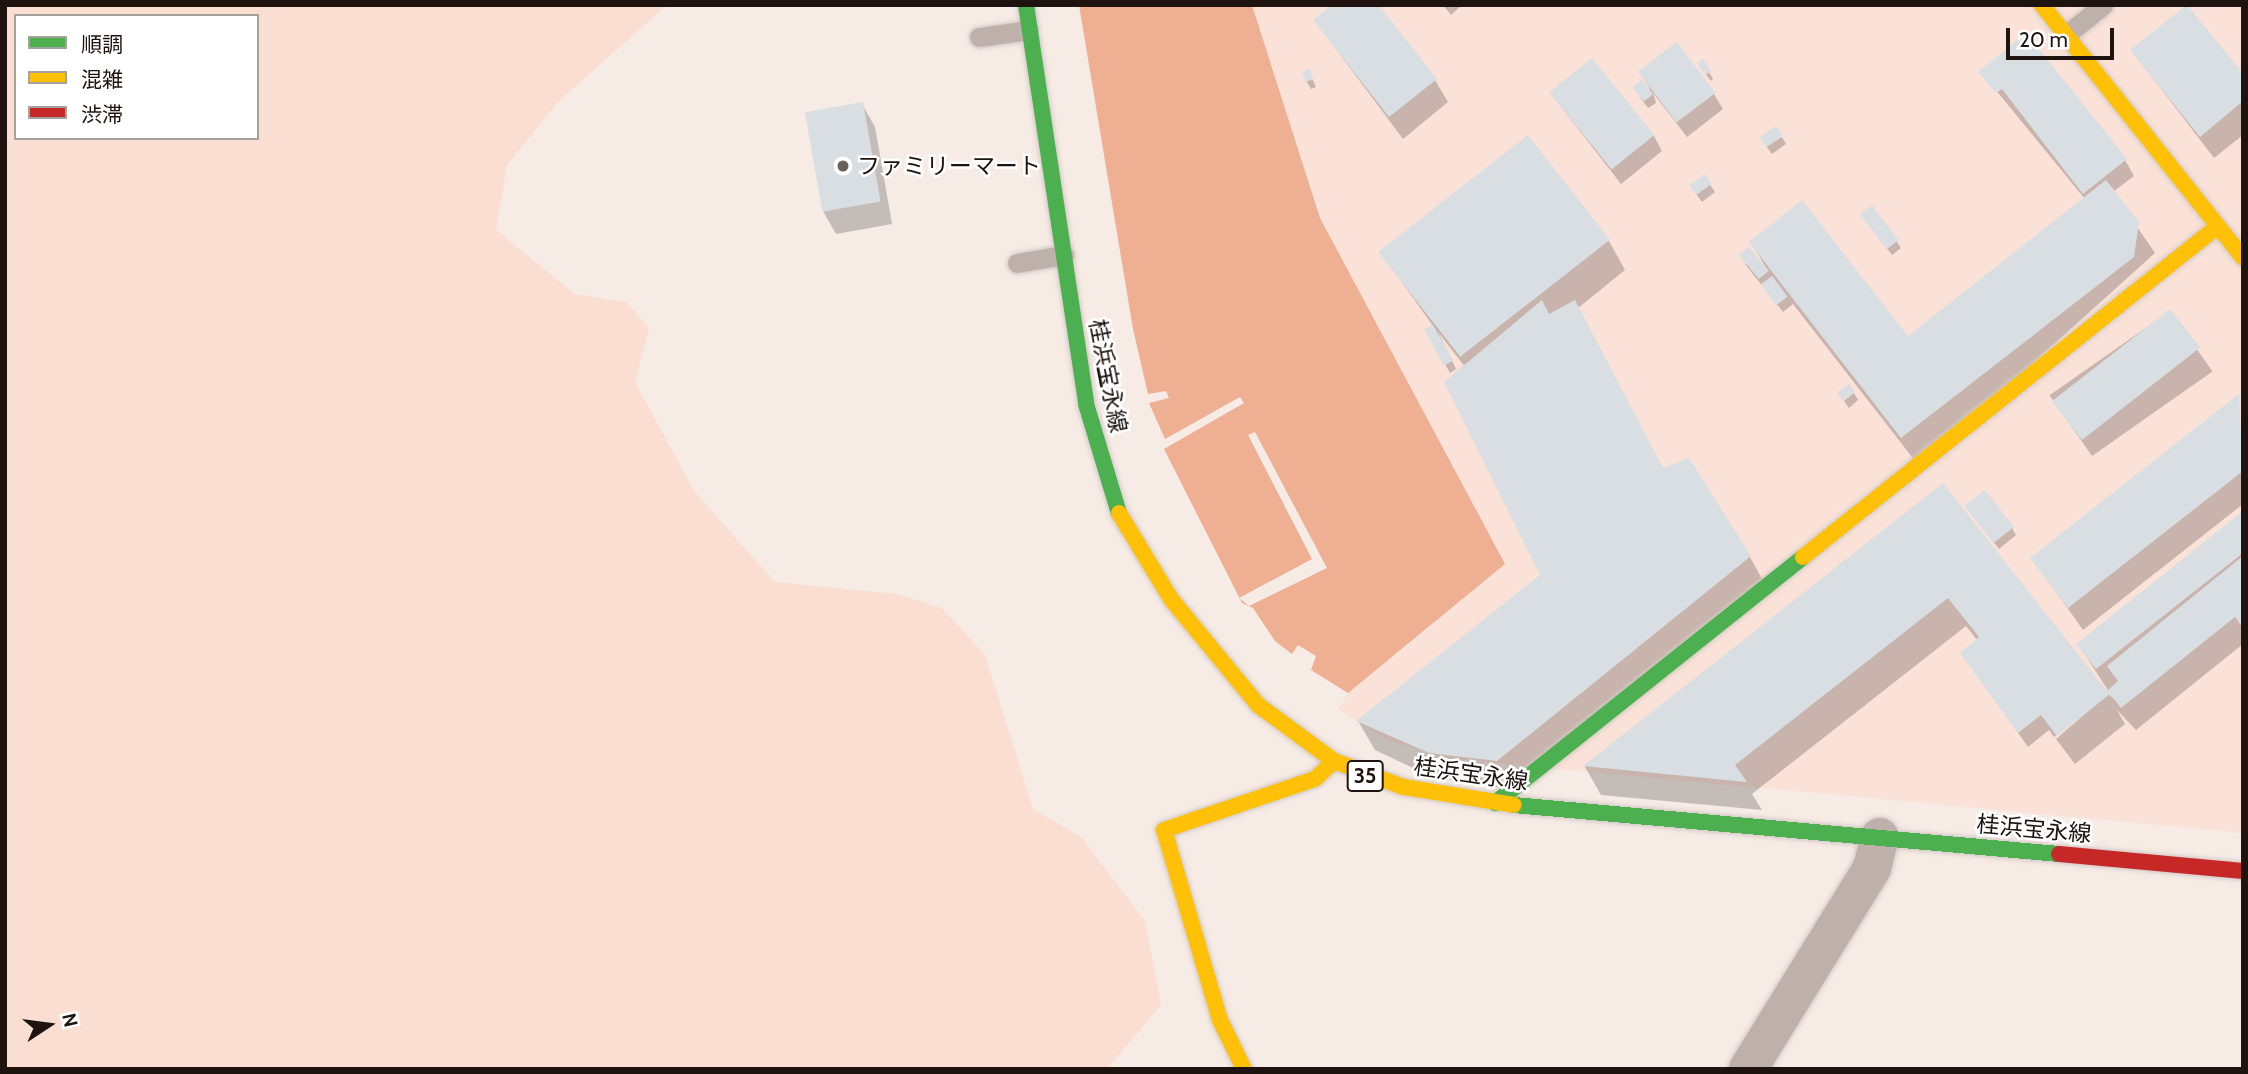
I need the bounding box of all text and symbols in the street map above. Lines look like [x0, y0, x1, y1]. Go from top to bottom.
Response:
legend [14, 14, 259, 140]
scale bar [2010, 14, 2118, 58]
text: 20 m [2019, 27, 2068, 52]
text: 順調 [81, 32, 123, 57]
text: 混雑 [81, 67, 123, 92]
text: 渋滞 [81, 102, 123, 127]
place label: ファミリーマート [857, 152, 1041, 180]
marker: ファミリーマート [835, 158, 851, 174]
street label: 桂浜宝永線 [1083, 317, 1133, 435]
street label: 桂浜宝永線 [1412, 752, 1530, 796]
road number: 35 [1346, 758, 1384, 794]
street label: 桂浜宝永線 [1976, 810, 2092, 848]
north arrow [14, 990, 84, 1060]
text: N [57, 1011, 83, 1029]

